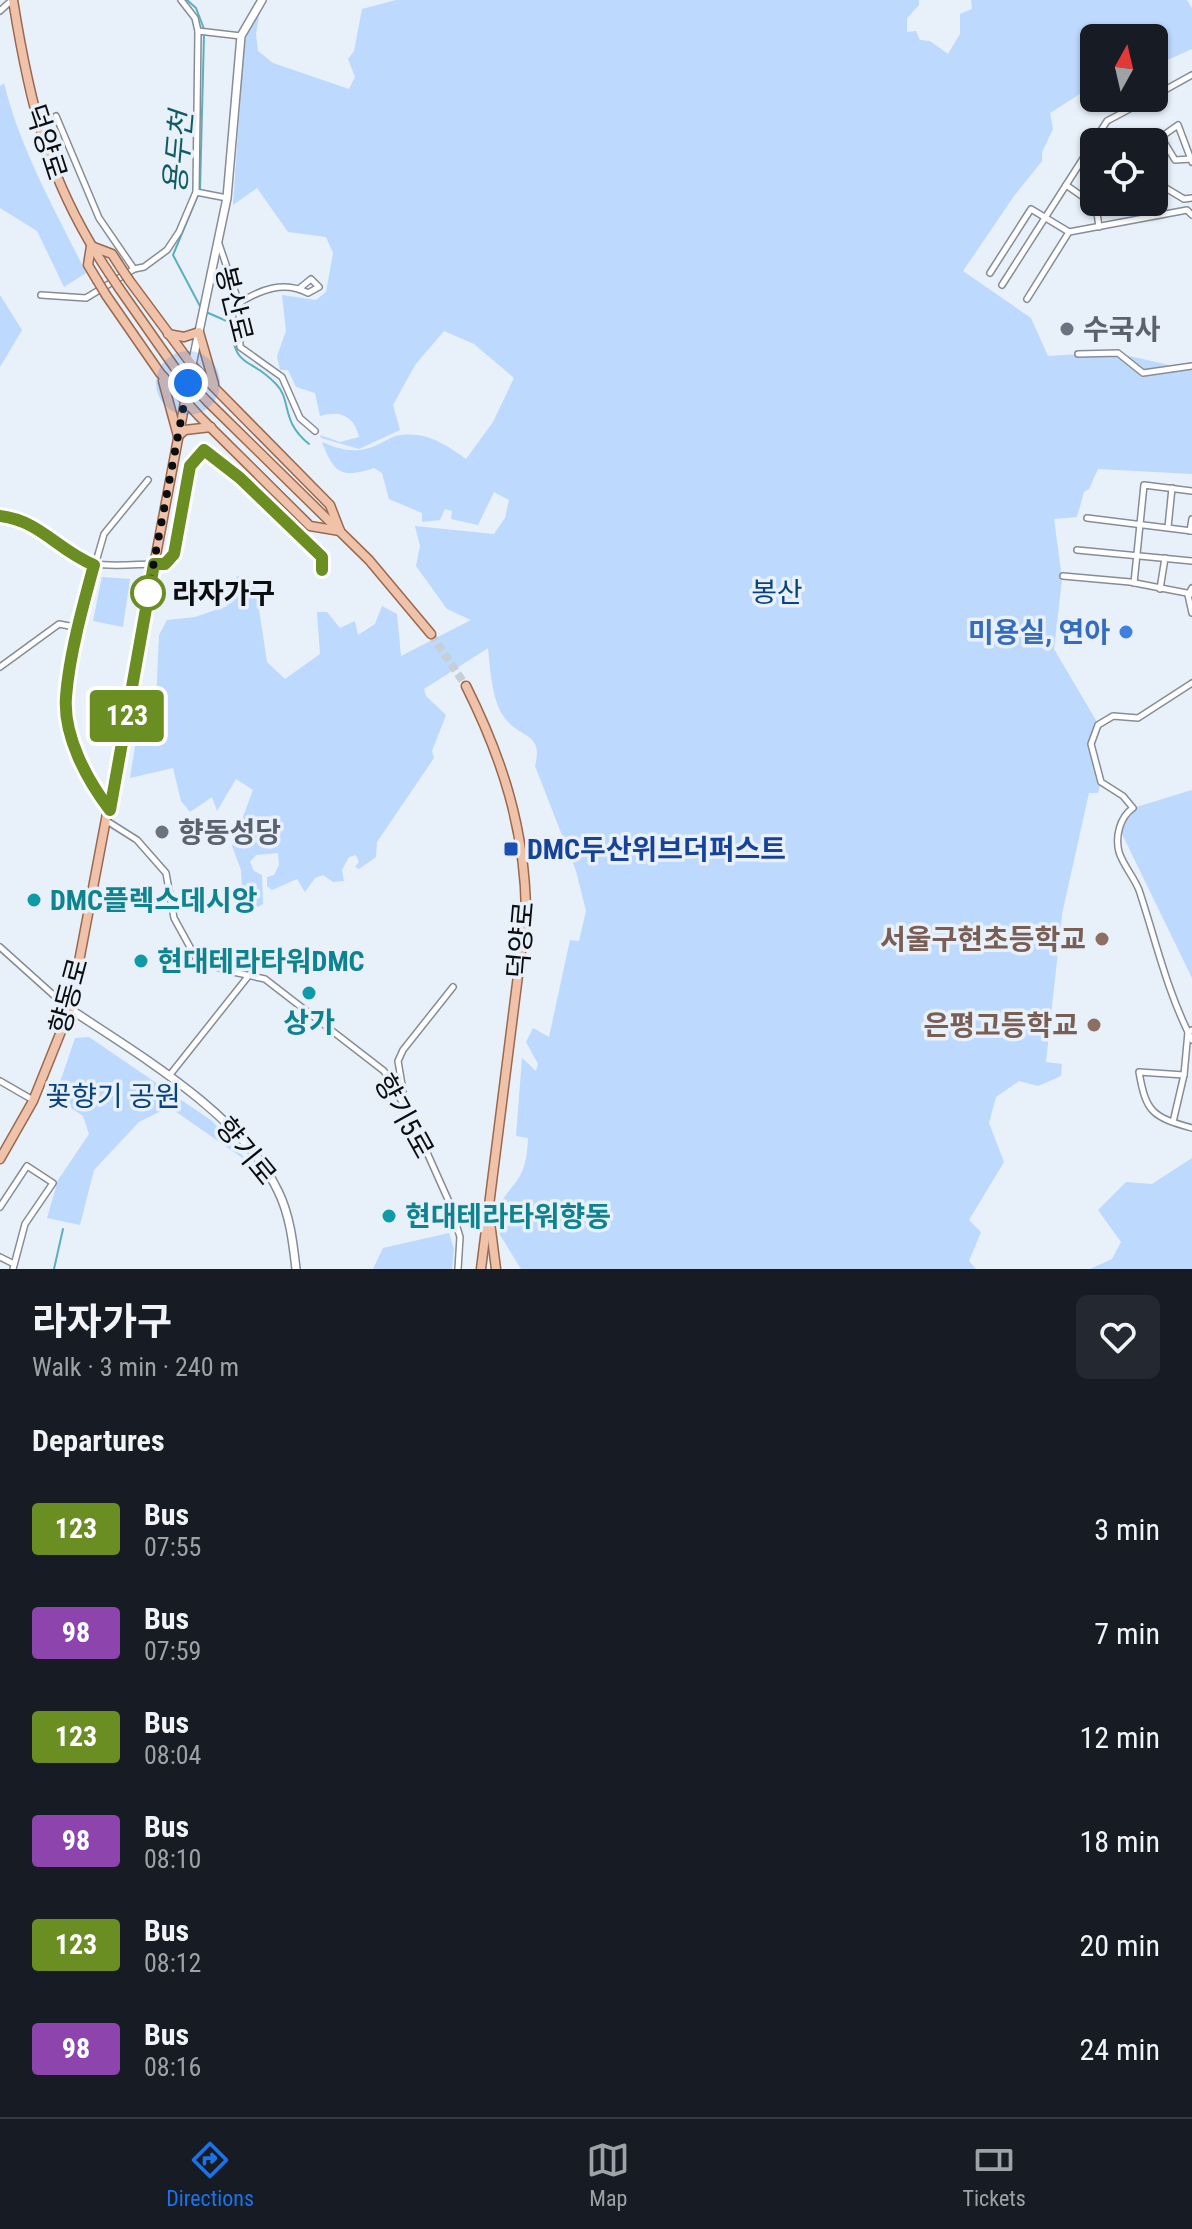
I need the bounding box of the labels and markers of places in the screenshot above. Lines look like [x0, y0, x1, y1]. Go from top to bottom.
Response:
place label: 수국사 [1083, 313, 1161, 346]
marker: 수국사 [1058, 320, 1076, 338]
marker: 라자가구 [131, 576, 165, 610]
place label: 라자가구 [172, 577, 275, 610]
place label: 미용실, 연아 [968, 616, 1110, 649]
marker: 미용실, 연아 [1117, 623, 1135, 641]
place label: 향동성당 [178, 816, 281, 849]
marker: 향동성당 [153, 823, 171, 841]
place label: DMC두산위브더퍼스트 [527, 833, 786, 866]
marker: DMC두산위브더퍼스트 [502, 840, 520, 858]
place label: DMC플렉스데시앙 [50, 884, 258, 917]
marker: DMC플렉스데시앙 [25, 891, 43, 909]
place label: 서울구현초등학교 [880, 923, 1086, 956]
marker: 서울구현초등학교 [1093, 930, 1111, 948]
place label: 현대테라타워DMC [157, 945, 365, 978]
marker: 현대테라타워DMC [132, 952, 150, 970]
marker: 상가 [300, 984, 318, 1002]
place label: 상가 [283, 1006, 335, 1039]
place label: 은평고등학교 [923, 1009, 1078, 1042]
marker: 은평고등학교 [1085, 1016, 1103, 1034]
place label: 현대테라타워향동 [405, 1200, 611, 1233]
marker: 현대테라타워향동 [380, 1207, 398, 1225]

